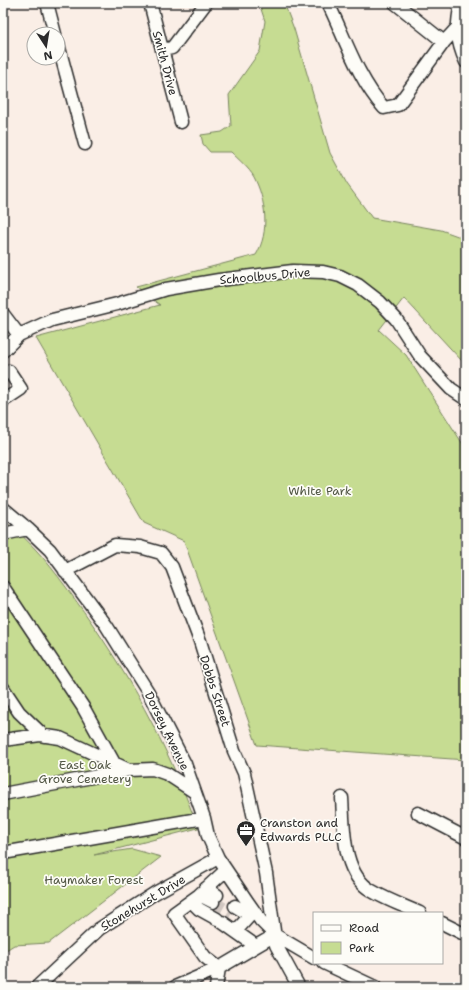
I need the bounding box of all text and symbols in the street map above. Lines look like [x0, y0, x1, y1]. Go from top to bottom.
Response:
north arrow [26, 26, 66, 66]
street label: Smith Drive [149, 29, 181, 97]
text: N [42, 47, 54, 64]
street label: Schoolbus Drive [219, 264, 311, 288]
park label: White Park [288, 483, 352, 499]
street label: Dobbs Street [196, 653, 234, 729]
street label: Dorsey Avenue [141, 689, 193, 773]
park label: East Oak Grove Cemetery [39, 757, 131, 787]
place label: Cranston and Edwards PLLC [260, 815, 342, 845]
office icon: Cranston and Edwards PLLC [235, 819, 257, 847]
street label: Stonehurst Drive [98, 871, 189, 935]
park label: Haymaker Forest [44, 872, 144, 888]
legend [313, 912, 443, 964]
text: Road [349, 920, 380, 936]
text: Park [349, 940, 375, 956]

